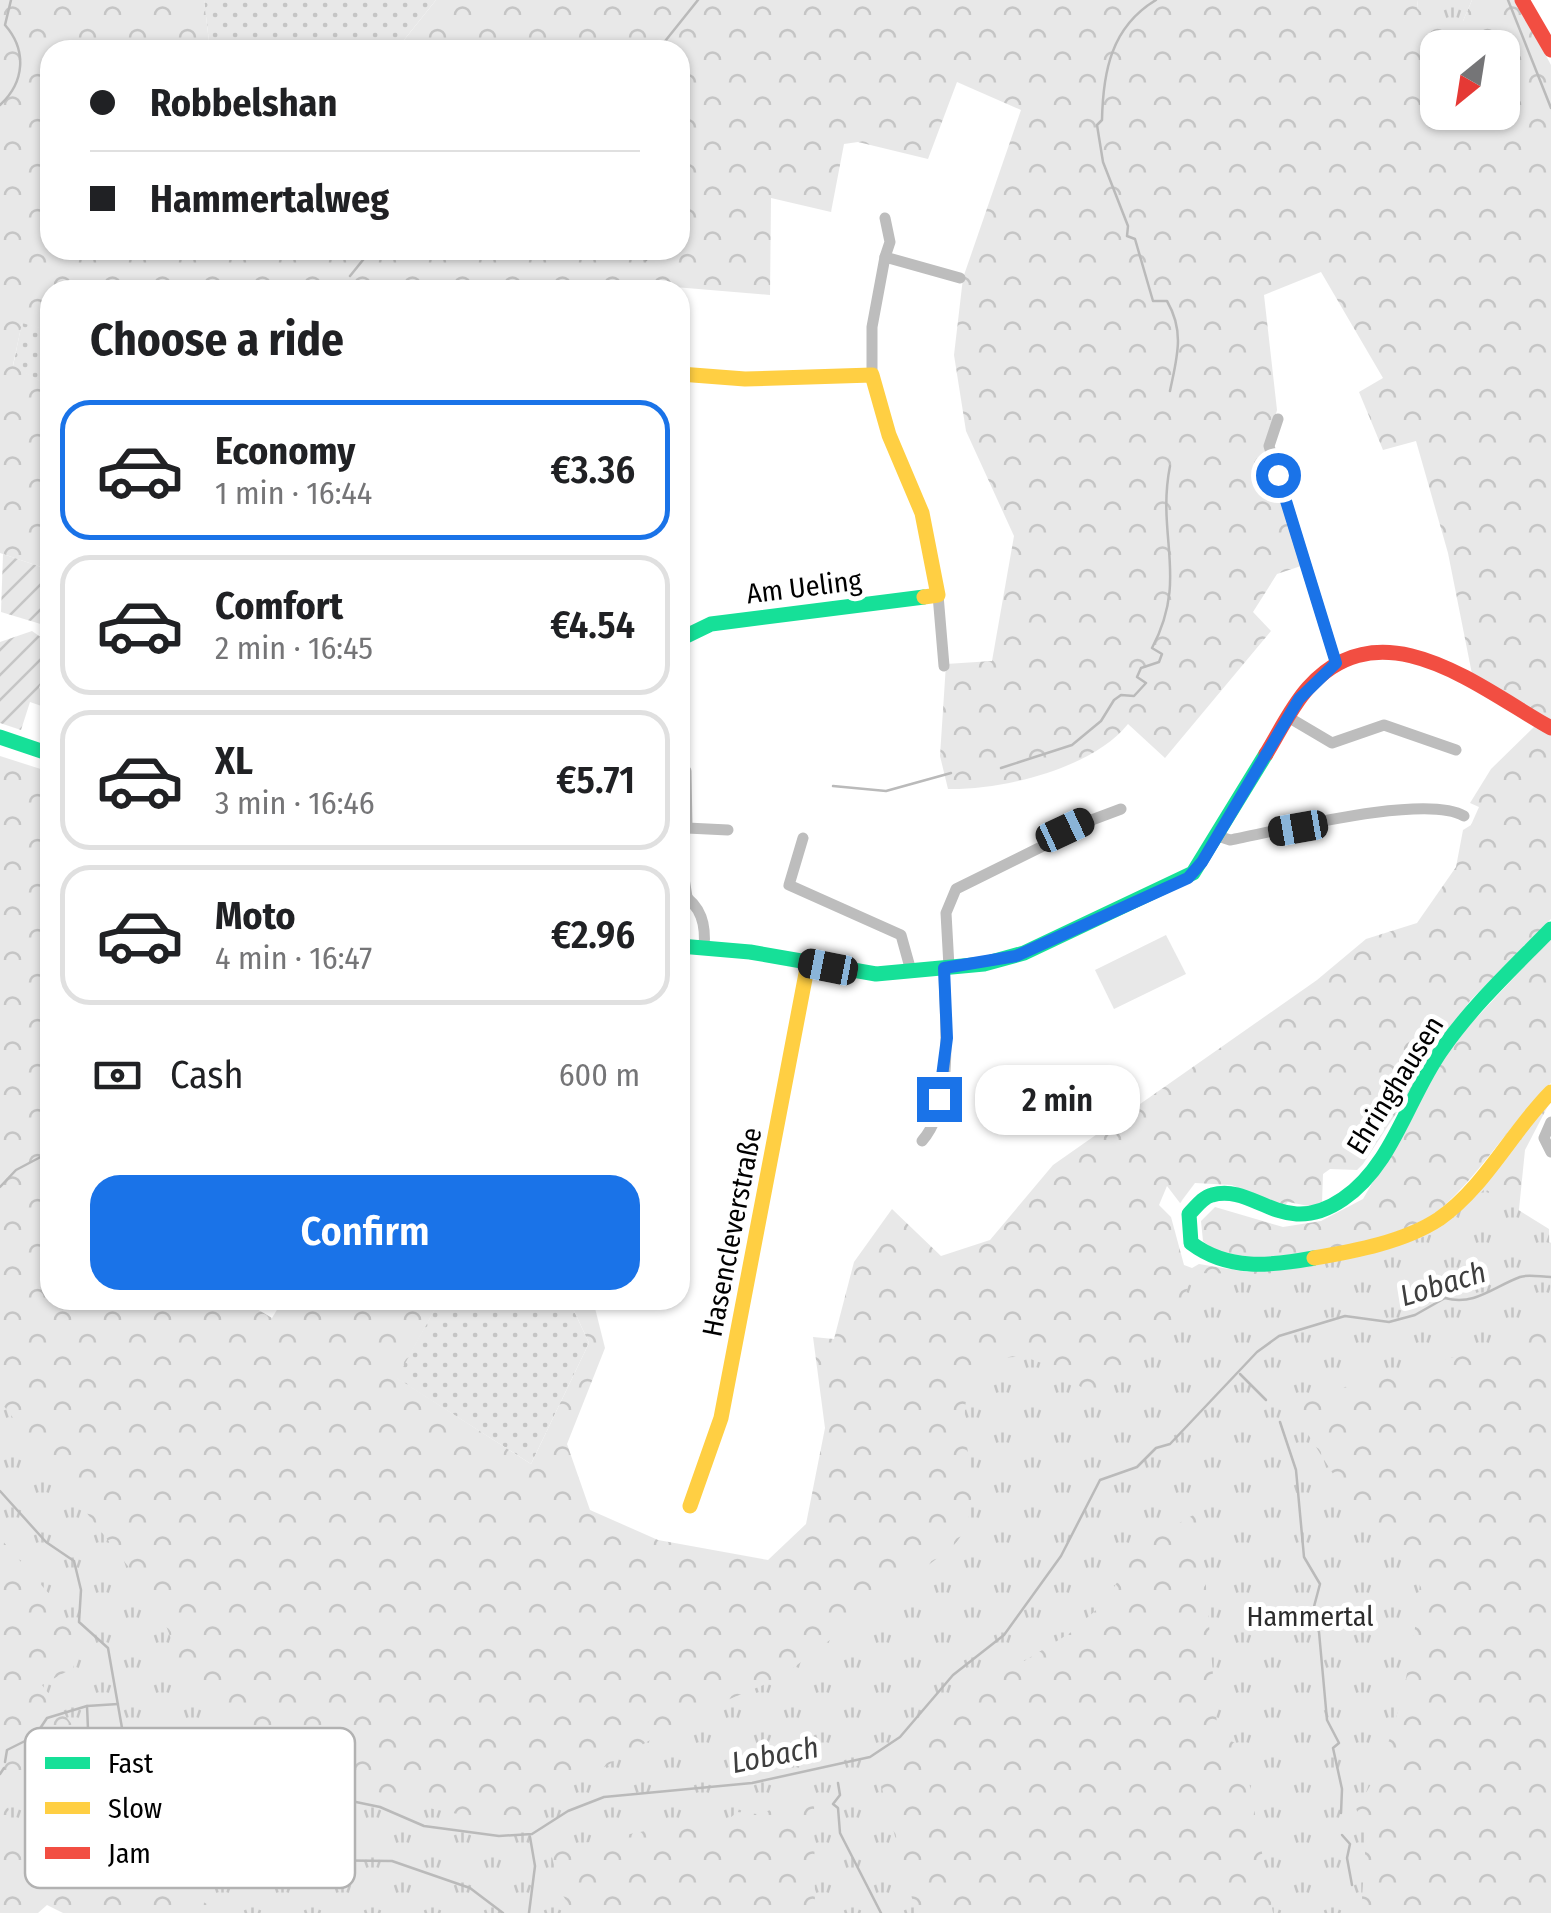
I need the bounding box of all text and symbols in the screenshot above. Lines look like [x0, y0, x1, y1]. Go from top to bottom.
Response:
north arrow [1420, 30, 1520, 130]
map controls [1420, 30, 1520, 130]
text: Robbelshan [150, 80, 337, 126]
text: Hammertalweg [150, 176, 389, 222]
text: Choose a ride [90, 313, 344, 367]
icon: car [95, 425, 185, 515]
text: Economy [215, 428, 355, 474]
text: €3.36 [550, 447, 635, 493]
route start [1256, 453, 1301, 498]
text: 1 min · 16:44 [215, 474, 372, 512]
street label: Am Ueling [745, 563, 864, 610]
icon: car [95, 580, 185, 670]
text: Comfort [215, 583, 343, 629]
text: €4.54 [550, 602, 635, 648]
text: 2 min · 16:45 [215, 629, 373, 667]
icon: car [95, 735, 185, 825]
text: XL [215, 738, 253, 784]
text: €5.71 [556, 757, 635, 803]
text: 3 min · 16:46 [215, 784, 375, 822]
car [1031, 804, 1099, 856]
car [1266, 808, 1330, 848]
icon: car [95, 890, 185, 980]
text: Moto [215, 893, 296, 939]
text: €2.96 [551, 912, 635, 958]
text: 4 min · 16:47 [215, 939, 372, 977]
car [796, 947, 860, 987]
street label: Ehringhausen [1340, 1010, 1450, 1160]
icon: cash [90, 1048, 145, 1103]
text: Cash [170, 1052, 244, 1098]
text: 600 m [559, 1056, 640, 1094]
callout: 2 min [974, 1064, 1139, 1134]
route end [917, 1077, 962, 1122]
text: 2 min [1022, 1081, 1093, 1119]
street label: Hasencleverstraße [696, 1125, 768, 1339]
button: Confirm [90, 1175, 640, 1290]
water label: Lobach [1396, 1254, 1490, 1314]
park label: Hammertal [1246, 1600, 1374, 1633]
legend [25, 1728, 355, 1888]
water label: Lobach [728, 1729, 822, 1781]
text: Fast [108, 1747, 154, 1780]
text: Slow [108, 1792, 162, 1825]
text: Jam [108, 1837, 151, 1870]

